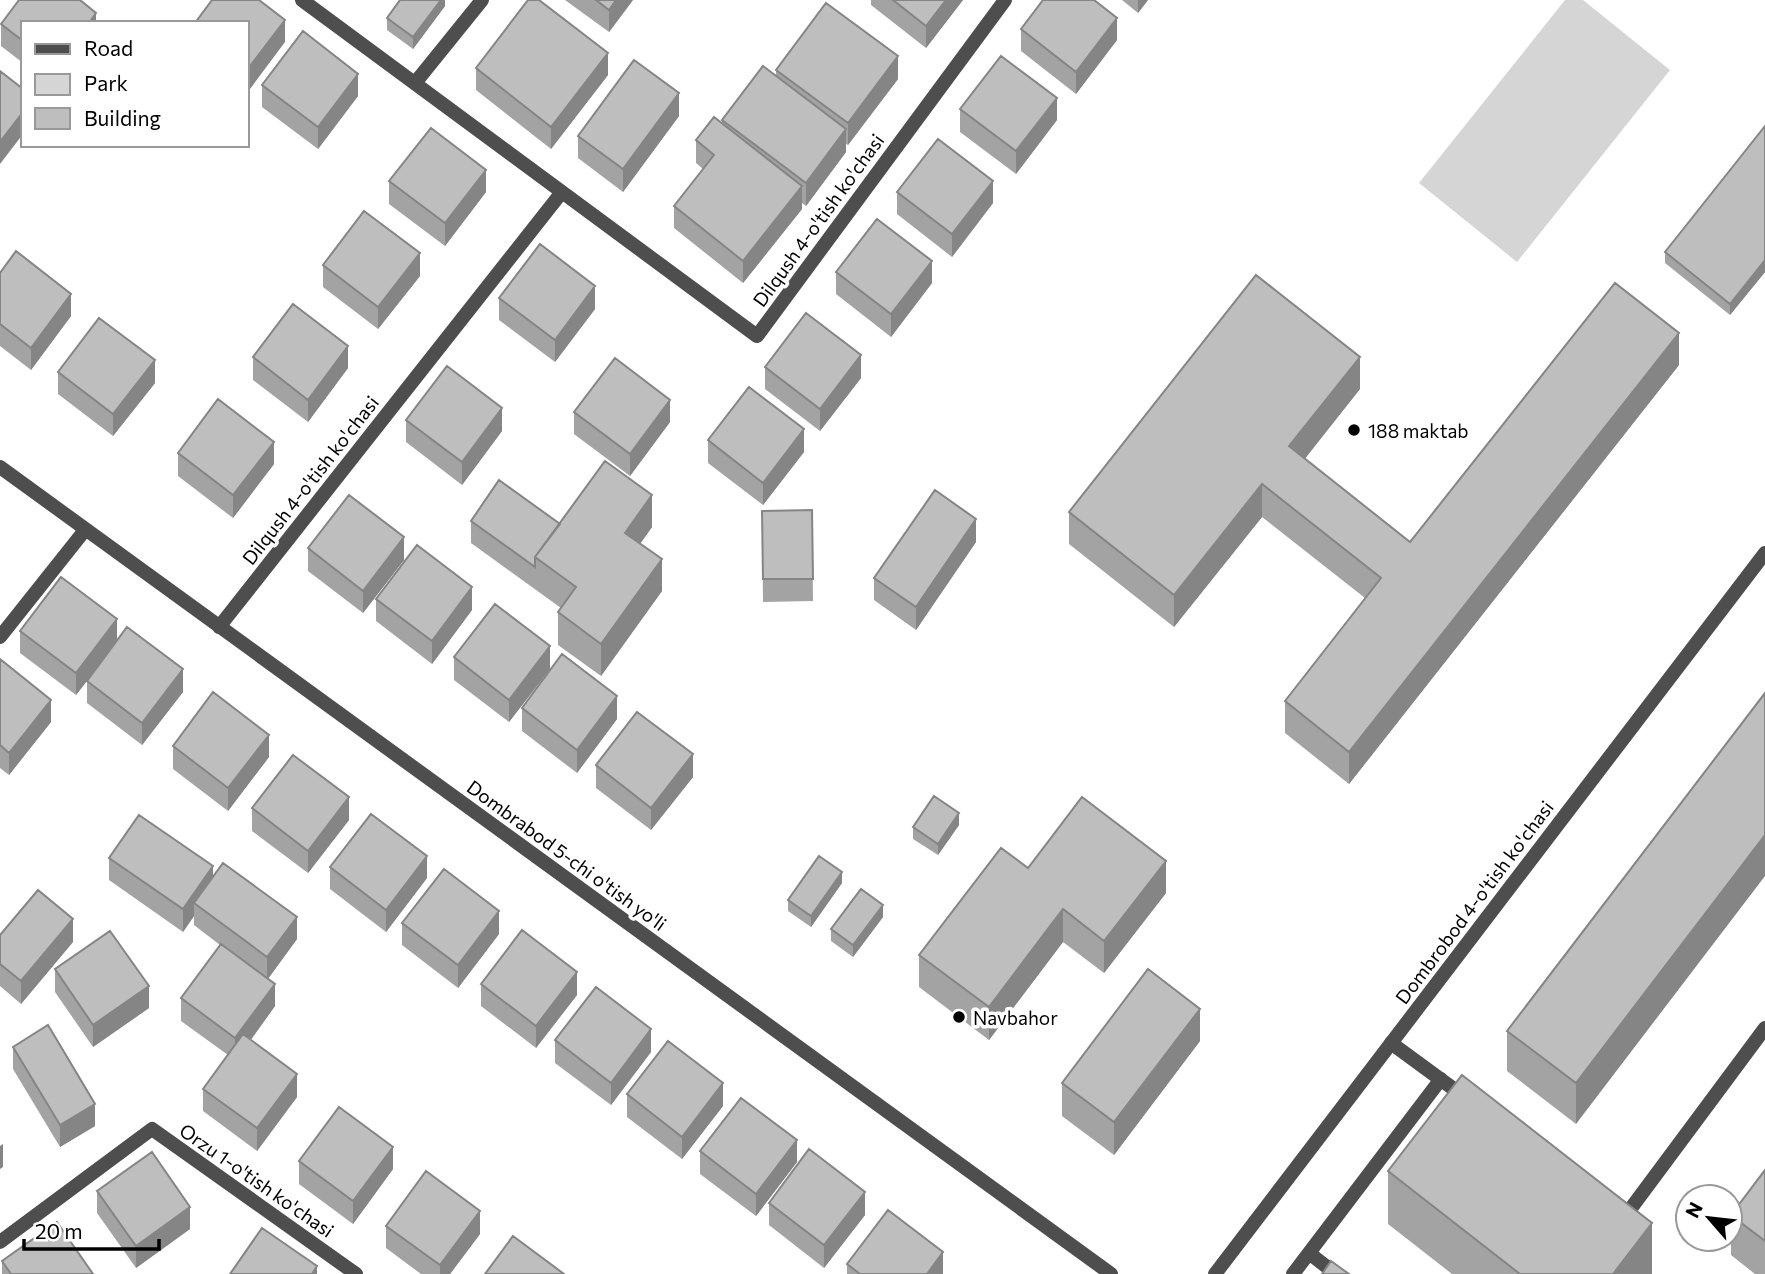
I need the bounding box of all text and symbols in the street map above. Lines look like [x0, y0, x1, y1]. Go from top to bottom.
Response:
legend [21, 21, 248, 147]
text: Road [84, 35, 133, 60]
text: Park [84, 70, 128, 95]
text: Building [84, 105, 161, 130]
street label: Dilqush 4-o'tish ko'chasi [748, 129, 888, 311]
street label: Dilqush 4-o'tish ko'chasi [237, 391, 383, 569]
place label: 188 maktab [1368, 419, 1469, 442]
marker: 188 maktab [1346, 422, 1362, 438]
street label: Dombrabod 5-chi o'tish yo'li [463, 775, 671, 935]
street label: Dombrobod 4-o'tish ko'chasi [1390, 796, 1558, 1008]
place label: Navbahor [973, 1006, 1058, 1029]
marker: Navbahor [951, 1009, 967, 1025]
street label: Orzu 1-o'tish ko'chasi [176, 1118, 338, 1242]
north arrow [1674, 1183, 1744, 1253]
text: N [1680, 1198, 1707, 1221]
scale bar [24, 1208, 159, 1252]
text: 20 m [35, 1218, 83, 1243]

